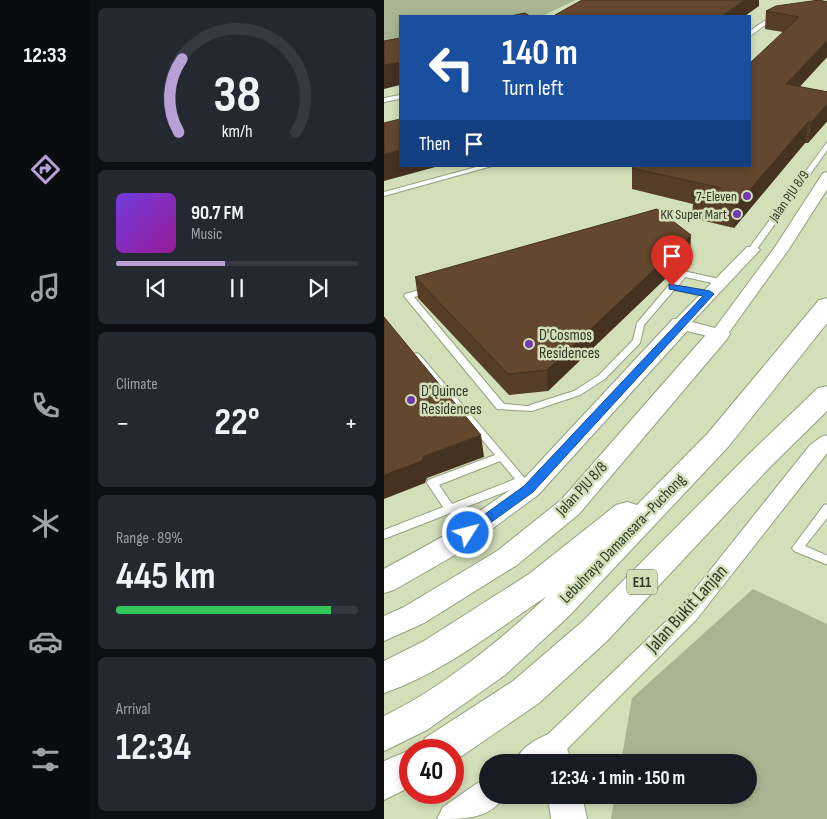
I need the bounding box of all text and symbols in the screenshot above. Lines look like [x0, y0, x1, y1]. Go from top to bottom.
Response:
text: 140 m [502, 32, 578, 75]
icon: left [419, 35, 484, 100]
text: 12:33 [23, 42, 67, 69]
text: 38 [213, 64, 261, 127]
text: Turn left [502, 75, 564, 102]
text: km/h [222, 121, 252, 142]
icon: arrive [460, 130, 488, 158]
text: Then [419, 133, 450, 156]
icon: directions [28, 152, 63, 187]
street label: Jalan PJU 8/9 [765, 167, 813, 226]
place label: 7-Eleven [696, 188, 737, 205]
marker: 7-Eleven [741, 190, 753, 202]
text: 90.7 FM [191, 202, 243, 225]
place label: KK Super Mart [660, 206, 727, 223]
marker: KK Super Mart [731, 208, 743, 220]
text: Music [191, 225, 222, 244]
pin [651, 235, 693, 286]
icon: arrive [658, 242, 686, 270]
icon: music [28, 270, 63, 305]
icon: previous [142, 274, 170, 302]
icon: pause [223, 274, 251, 302]
icon: next [304, 274, 332, 302]
place label: D'Cosmos Residences [539, 326, 600, 363]
marker: D'Cosmos Residences [523, 338, 535, 350]
text: Climate [116, 375, 158, 394]
place label: D'Quince Residences [421, 382, 482, 419]
icon: phone [28, 388, 63, 423]
marker: D'Quince Residences [405, 394, 417, 406]
text: 22° [214, 400, 260, 445]
text: − [116, 407, 130, 440]
text: + [344, 407, 358, 440]
street label: Jalan PJU 8/8 [552, 458, 612, 521]
street label: Lebuhraya Damansara–Puchong [556, 470, 690, 608]
icon: climate [28, 506, 63, 541]
position arrow [441, 506, 493, 558]
text: Range · 89% [116, 529, 183, 548]
text: 445 km [116, 554, 215, 599]
street label: Jalan Bukit Lanjan [641, 560, 733, 659]
road number: E11 [627, 570, 657, 594]
icon: car [28, 624, 63, 659]
text: Arrival [116, 700, 150, 719]
text: 12:34 [116, 725, 191, 770]
speed limit sign: 40 [399, 739, 464, 804]
icon: filters [28, 742, 63, 777]
text: 12:34 · 1 min · 150 m [551, 767, 685, 790]

